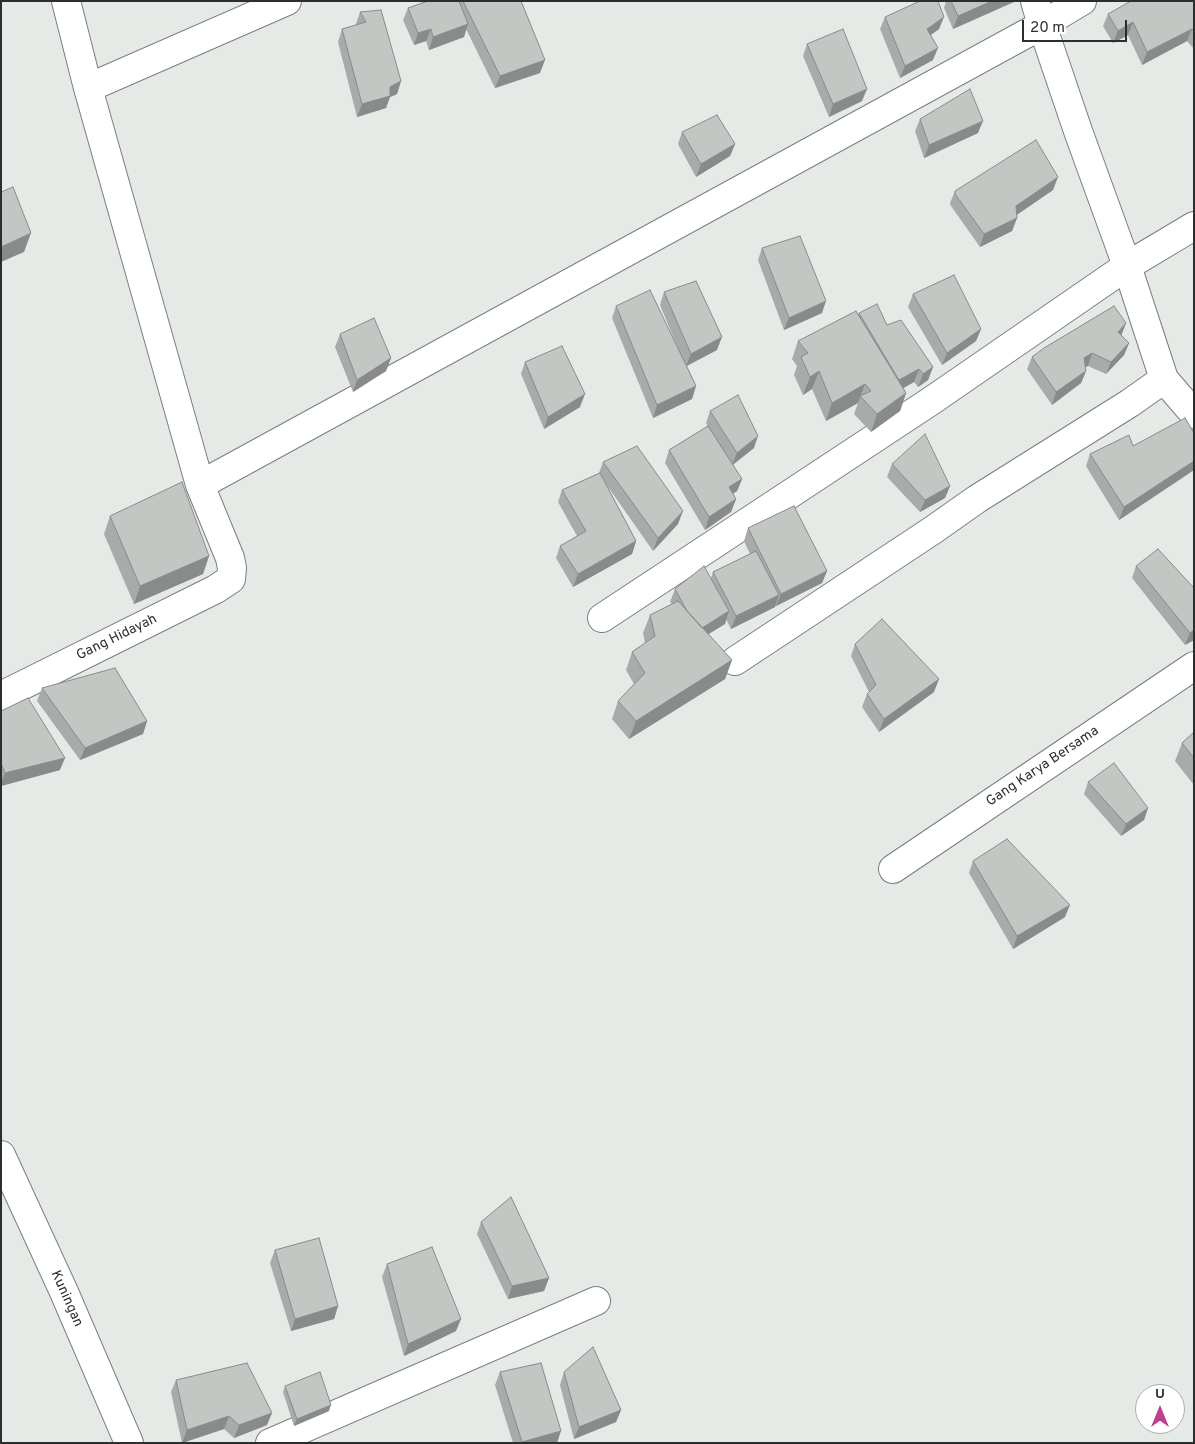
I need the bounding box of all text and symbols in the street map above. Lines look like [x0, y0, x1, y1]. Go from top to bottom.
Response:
scale bar [1025, 10, 1130, 42]
text: 20 m [1030, 19, 1065, 38]
street label: Gang Hidayah [74, 611, 160, 665]
street label: Gang Karya Bersama [984, 723, 1102, 811]
street label: Kuningan [46, 1268, 86, 1330]
north arrow [1135, 1384, 1185, 1434]
text: U [1155, 1386, 1165, 1403]

